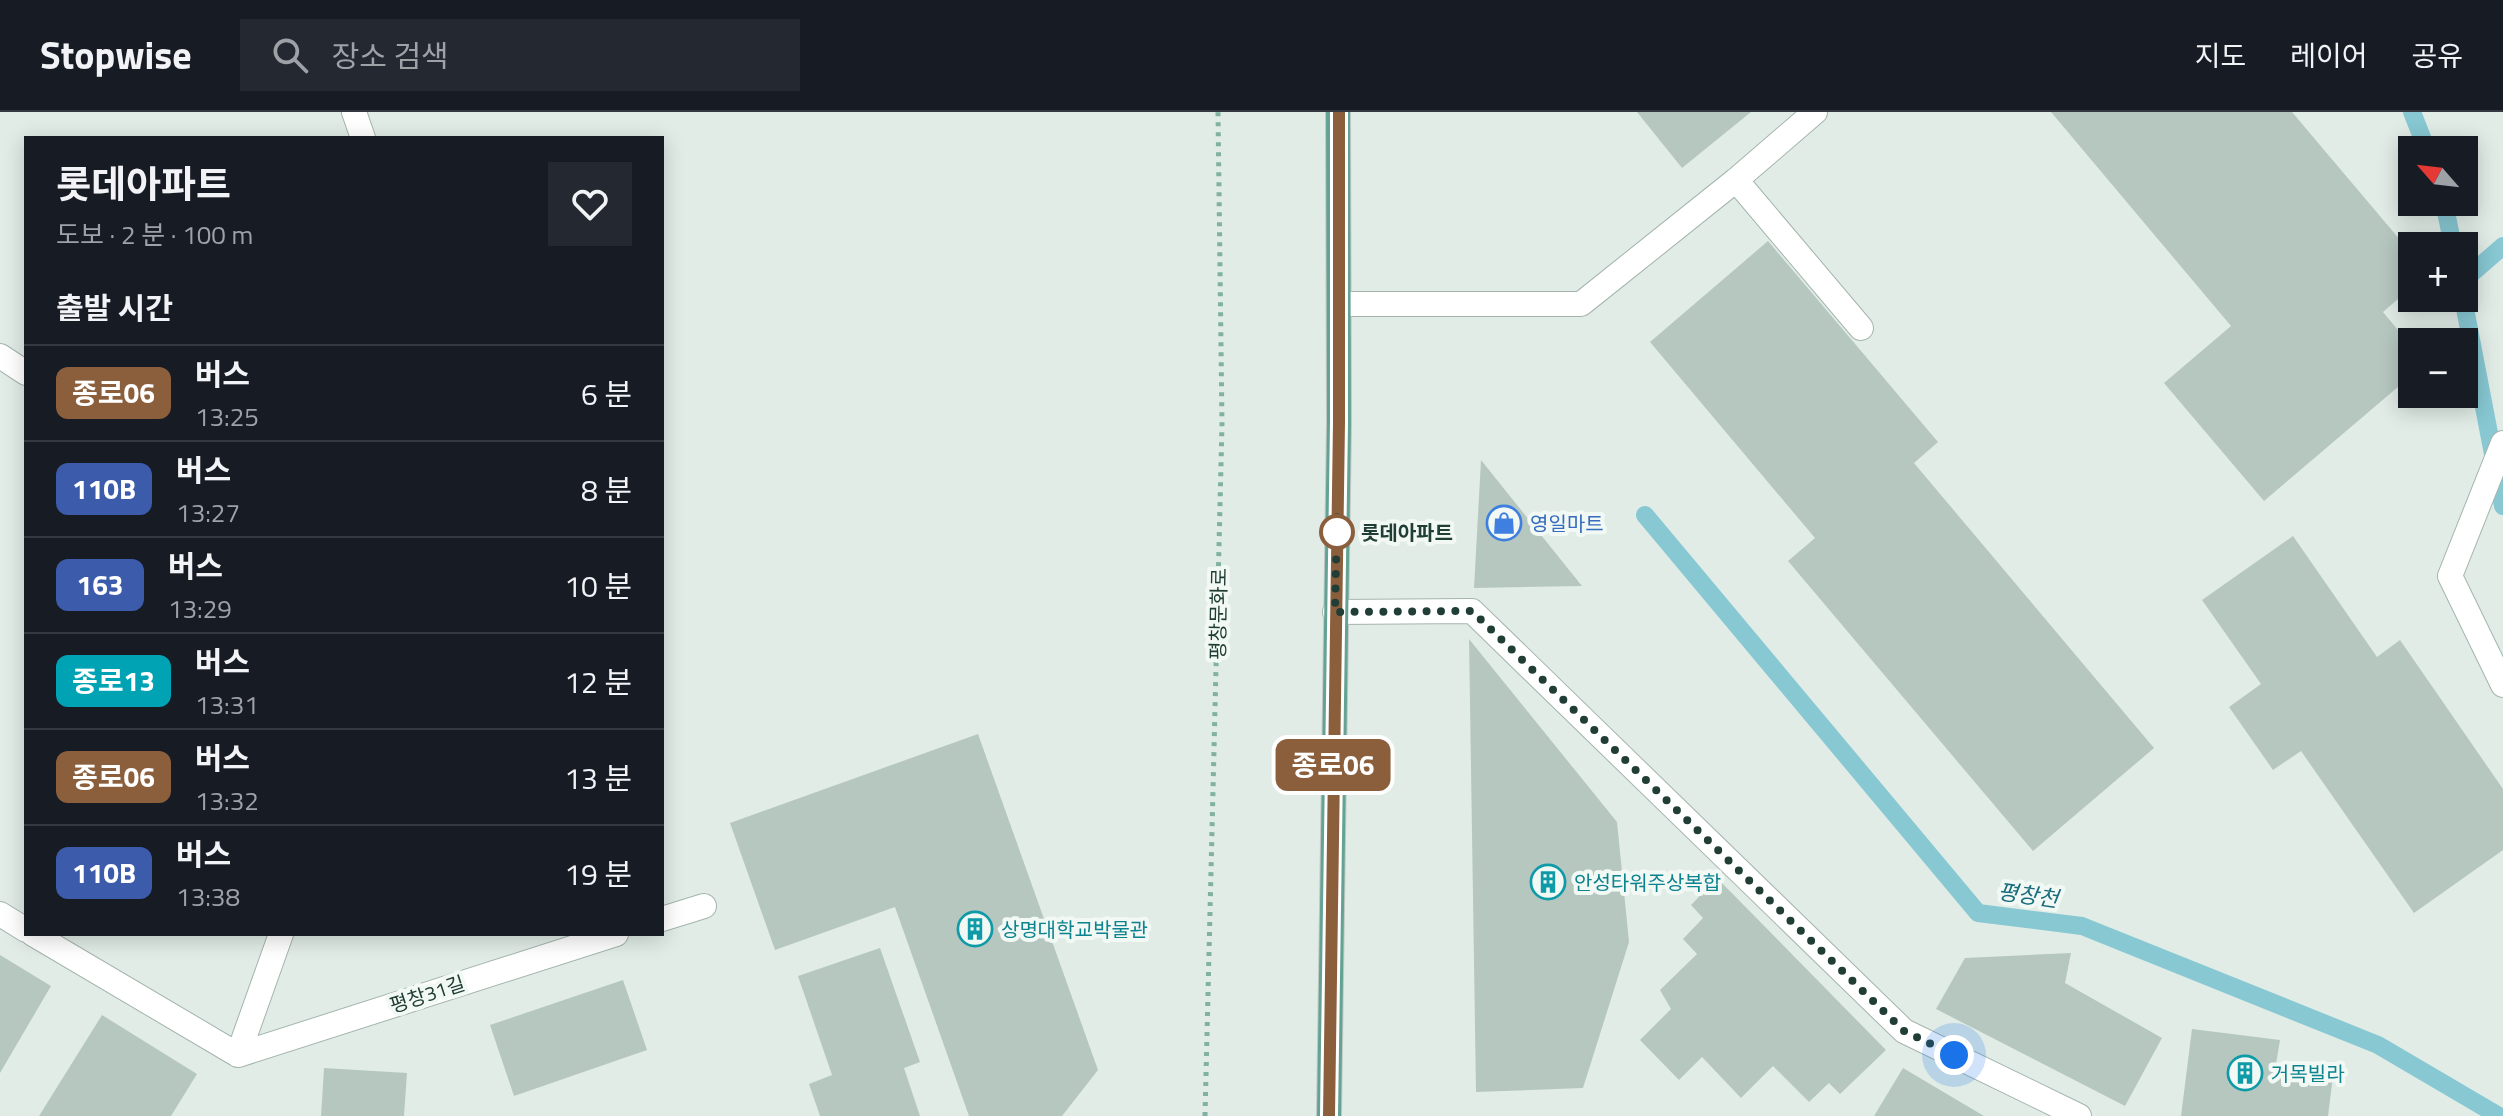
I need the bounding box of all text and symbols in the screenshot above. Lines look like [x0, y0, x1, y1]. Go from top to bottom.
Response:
search box [240, 19, 800, 91]
text: Stopwise [40, 26, 192, 84]
icon: search [268, 33, 312, 77]
text: 장소 검색 [332, 33, 449, 79]
text: 지도 [2195, 34, 2246, 77]
text: 레이어 [2290, 34, 2367, 77]
text: 공유 [2411, 34, 2463, 77]
north arrow [2398, 136, 2478, 216]
map controls [2398, 136, 2478, 408]
text: 롯데아파트 [56, 155, 231, 213]
button: heart [548, 162, 632, 246]
text: 도보 · 2 분 · 100 m [56, 215, 253, 254]
button: + [2398, 232, 2478, 312]
text: 출발 시간 [56, 285, 173, 331]
button: − [2398, 328, 2478, 408]
text: 버스 [195, 351, 250, 397]
text: 종로06 [72, 371, 155, 414]
text: 6 분 [581, 371, 632, 417]
text: 13:25 [195, 397, 259, 436]
text: 버스 [176, 447, 231, 493]
text: 110B [72, 467, 136, 510]
text: 8 분 [581, 467, 632, 513]
text: 13:27 [176, 493, 240, 532]
shop icon: 영일마트 [1485, 504, 1523, 542]
place label: 영일마트 [1530, 508, 1604, 539]
marker: 롯데아파트 [1320, 515, 1354, 549]
place label: 롯데아파트 [1361, 517, 1453, 548]
text: 버스 [168, 543, 223, 589]
text: 163 [76, 563, 124, 606]
text: 10 분 [564, 563, 632, 609]
street label: 평창문화로 [1202, 568, 1234, 660]
text: 13:29 [168, 589, 232, 628]
text: 버스 [195, 639, 250, 685]
text: 종로13 [72, 659, 155, 702]
text: 12 분 [564, 659, 632, 705]
text: 13:31 [195, 685, 259, 724]
text: 버스 [195, 735, 250, 781]
line badge: 종로06 [1277, 739, 1389, 791]
text: 종로06 [1292, 743, 1374, 786]
text: 종로06 [72, 755, 155, 798]
text: 13 분 [564, 755, 632, 801]
text: 13:32 [195, 781, 259, 820]
text: 버스 [176, 831, 231, 877]
text: 110B [72, 851, 136, 894]
text: 19 분 [564, 851, 632, 897]
building icon: 안성타워주상복합 [1529, 863, 1567, 901]
place label: 안성타워주상복합 [1574, 867, 1721, 898]
water label: 평창천 [1996, 874, 2063, 916]
text: 13:38 [176, 877, 240, 916]
building icon: 상명대학교박물관 [956, 910, 994, 948]
place label: 상명대학교박물관 [1001, 914, 1148, 945]
street label: 평창31길 [385, 967, 469, 1021]
your location [1934, 1035, 1974, 1075]
building icon: 거목빌라 [2226, 1054, 2264, 1092]
place label: 거목빌라 [2271, 1058, 2345, 1089]

